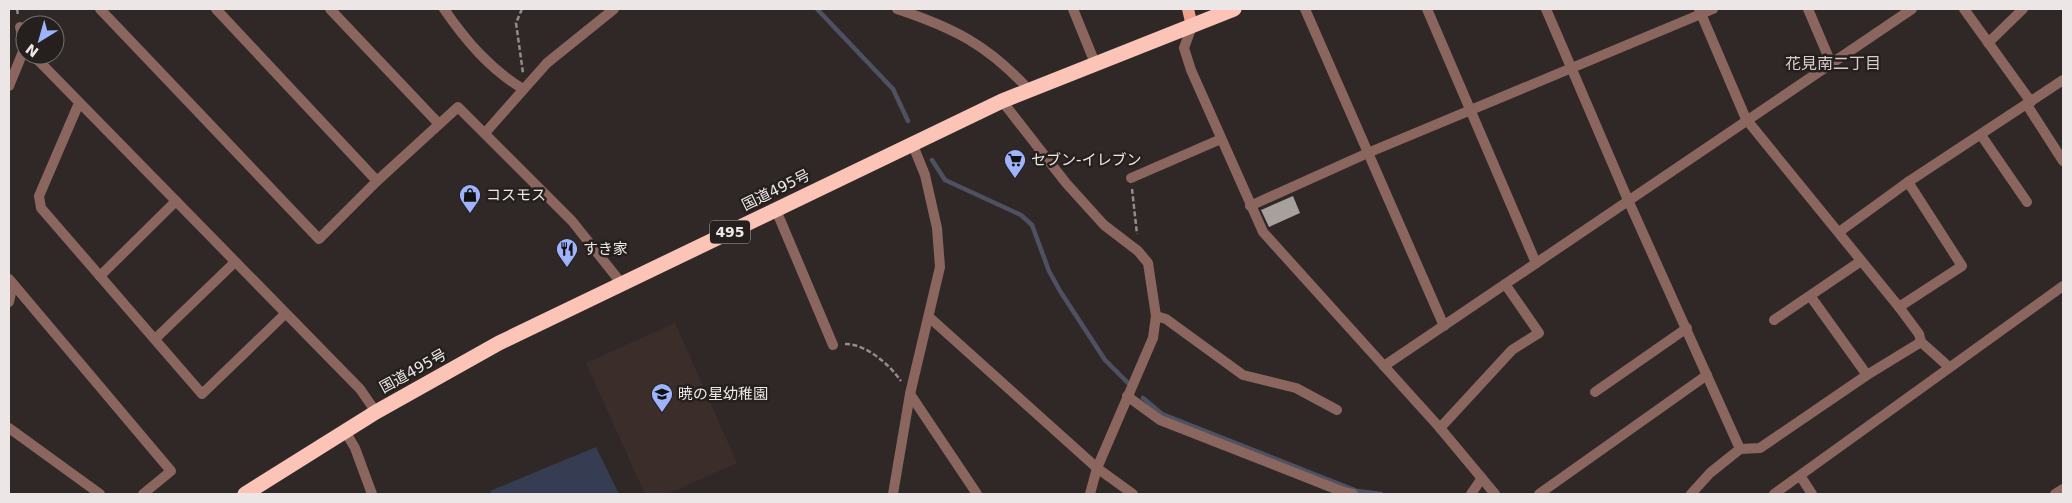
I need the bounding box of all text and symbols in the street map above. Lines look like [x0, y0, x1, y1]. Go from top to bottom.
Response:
north arrow [15, 15, 65, 65]
text: N [23, 40, 42, 60]
district label: 花見南二丁目 [1785, 54, 1881, 73]
supermarket icon: セブン-イレブン [1003, 148, 1027, 179]
place label: セブン-イレブン [1031, 151, 1141, 169]
street label: 国道495号 [739, 166, 813, 214]
shop icon: コスモス [458, 183, 482, 214]
place label: コスモス [486, 186, 546, 204]
road number: 495 [710, 220, 750, 243]
restaurant icon: すき家 [555, 237, 579, 268]
place label: すき家 [583, 240, 628, 258]
street label: 国道495号 [376, 345, 450, 397]
school or university icon: 暁の星幼稚園 [650, 382, 674, 413]
place label: 暁の星幼稚園 [678, 385, 768, 403]

